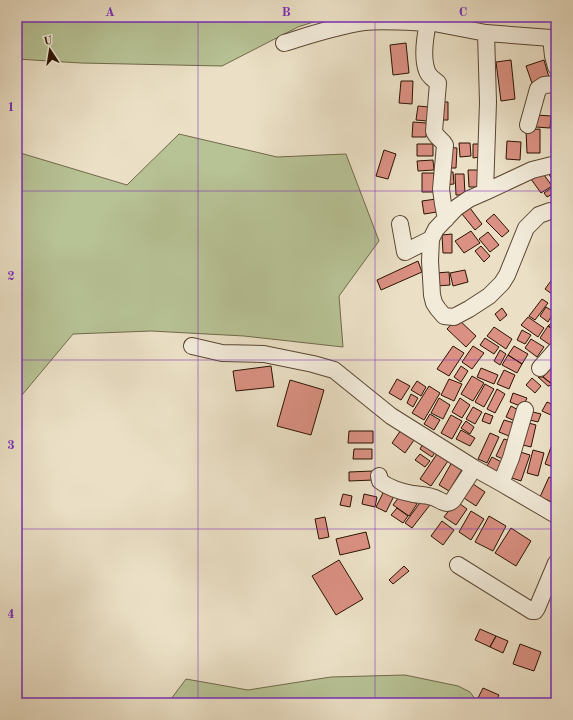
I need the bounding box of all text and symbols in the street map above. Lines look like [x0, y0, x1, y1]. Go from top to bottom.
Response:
text: A [105, 6, 115, 19]
text: B [281, 6, 291, 19]
text: C [459, 6, 467, 19]
north arrow [30, 30, 70, 70]
text: U [43, 35, 54, 48]
text: 1 [7, 101, 15, 114]
text: 2 [7, 270, 15, 283]
text: 3 [7, 439, 15, 452]
text: 4 [7, 608, 15, 621]

